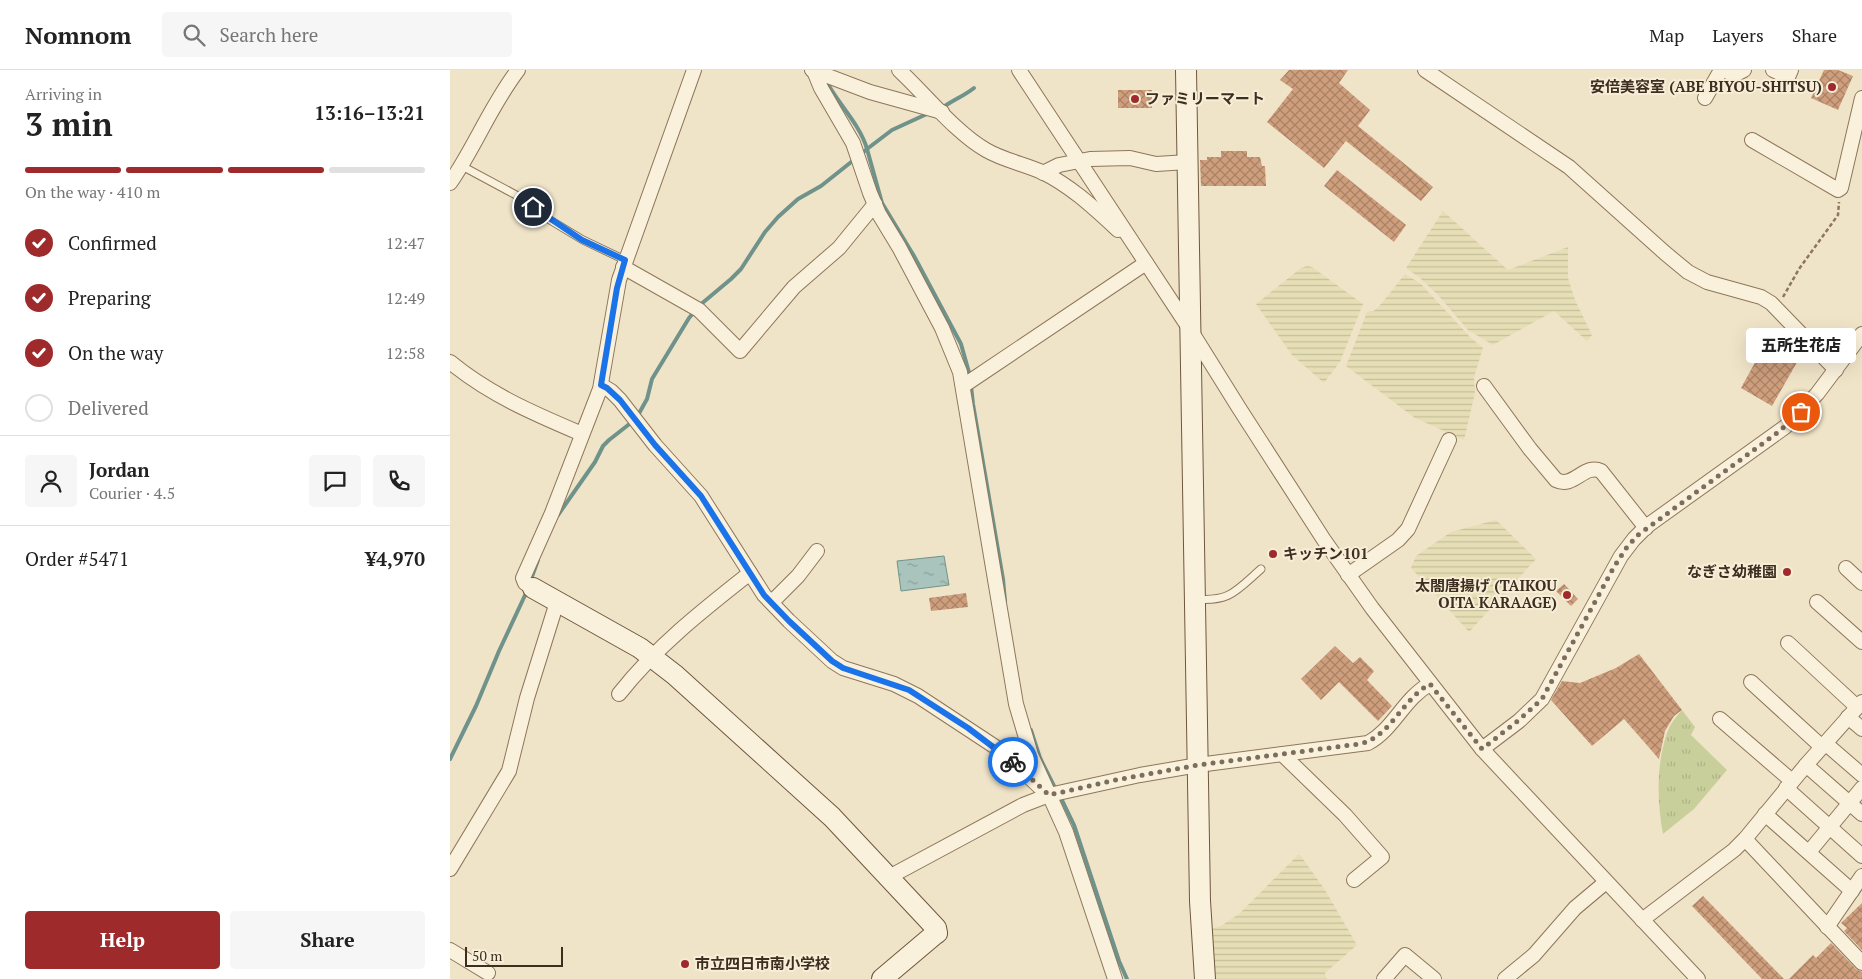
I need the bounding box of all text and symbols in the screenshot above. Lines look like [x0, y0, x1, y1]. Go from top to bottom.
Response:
search box [162, 12, 512, 57]
text: Nomnom [25, 19, 132, 51]
icon: search [180, 21, 208, 49]
text: Search here [220, 22, 318, 47]
text: Map [1649, 23, 1684, 47]
text: Layers [1712, 23, 1764, 47]
text: Share [1792, 23, 1837, 47]
place label: 安倍美容室 (ABE BIYOU-SHITSU) [1590, 76, 1822, 96]
marker: 安倍美容室 (ABE BIYOU-SHITSU) [1826, 81, 1838, 93]
text: Arriving in [25, 83, 102, 105]
place label: ファミリーマート [1145, 88, 1265, 108]
marker: ファミリーマート [1129, 93, 1141, 105]
text: 13:16–13:21 [314, 100, 425, 125]
text: 3 min [25, 103, 113, 145]
text: On the way · 410 m [25, 181, 160, 203]
pin [512, 186, 554, 228]
icon: home [519, 193, 547, 221]
icon: check [25, 229, 53, 257]
text: Confirmed [68, 230, 157, 255]
text: 12:47 [386, 232, 425, 254]
icon: check [25, 284, 53, 312]
text: Preparing [68, 285, 151, 310]
text: 12:49 [386, 287, 425, 309]
callout: 五所生花店 [1746, 327, 1856, 362]
text: 五所生花店 [1761, 334, 1841, 356]
icon: check [25, 339, 53, 367]
text: On the way [68, 340, 163, 365]
text: 12:58 [386, 342, 425, 364]
pin [1780, 391, 1822, 433]
text: Delivered [68, 395, 149, 420]
icon: bag [1787, 398, 1815, 426]
button: person [25, 455, 77, 507]
button: chat [309, 455, 361, 507]
button: phone [373, 455, 425, 507]
text: Jordan [89, 457, 150, 482]
text: Courier · 4.5 [89, 482, 175, 504]
place label: キッチン101 [1283, 543, 1368, 563]
text: Order #5471 [25, 546, 129, 571]
text: ¥4,970 [366, 546, 425, 571]
marker: キッチン101 [1267, 548, 1279, 560]
place label: なぎさ幼稚園 [1687, 561, 1777, 581]
marker: なぎさ幼稚園 [1781, 566, 1793, 578]
place label: 太閤唐揚げ (TAIKOU OITA KARAAGE) [1415, 575, 1557, 612]
marker: 太閤唐揚げ (TAIKOU OITA KARAAGE) [1561, 589, 1573, 601]
courier [988, 737, 1038, 787]
icon: bike [999, 748, 1027, 776]
button: Help [25, 911, 220, 969]
button: Share [230, 911, 425, 969]
scale bar [465, 944, 562, 967]
text: 50 m [472, 946, 502, 965]
place label: 市立四日市南小学校 [695, 953, 830, 973]
marker: 市立四日市南小学校 [679, 958, 691, 970]

